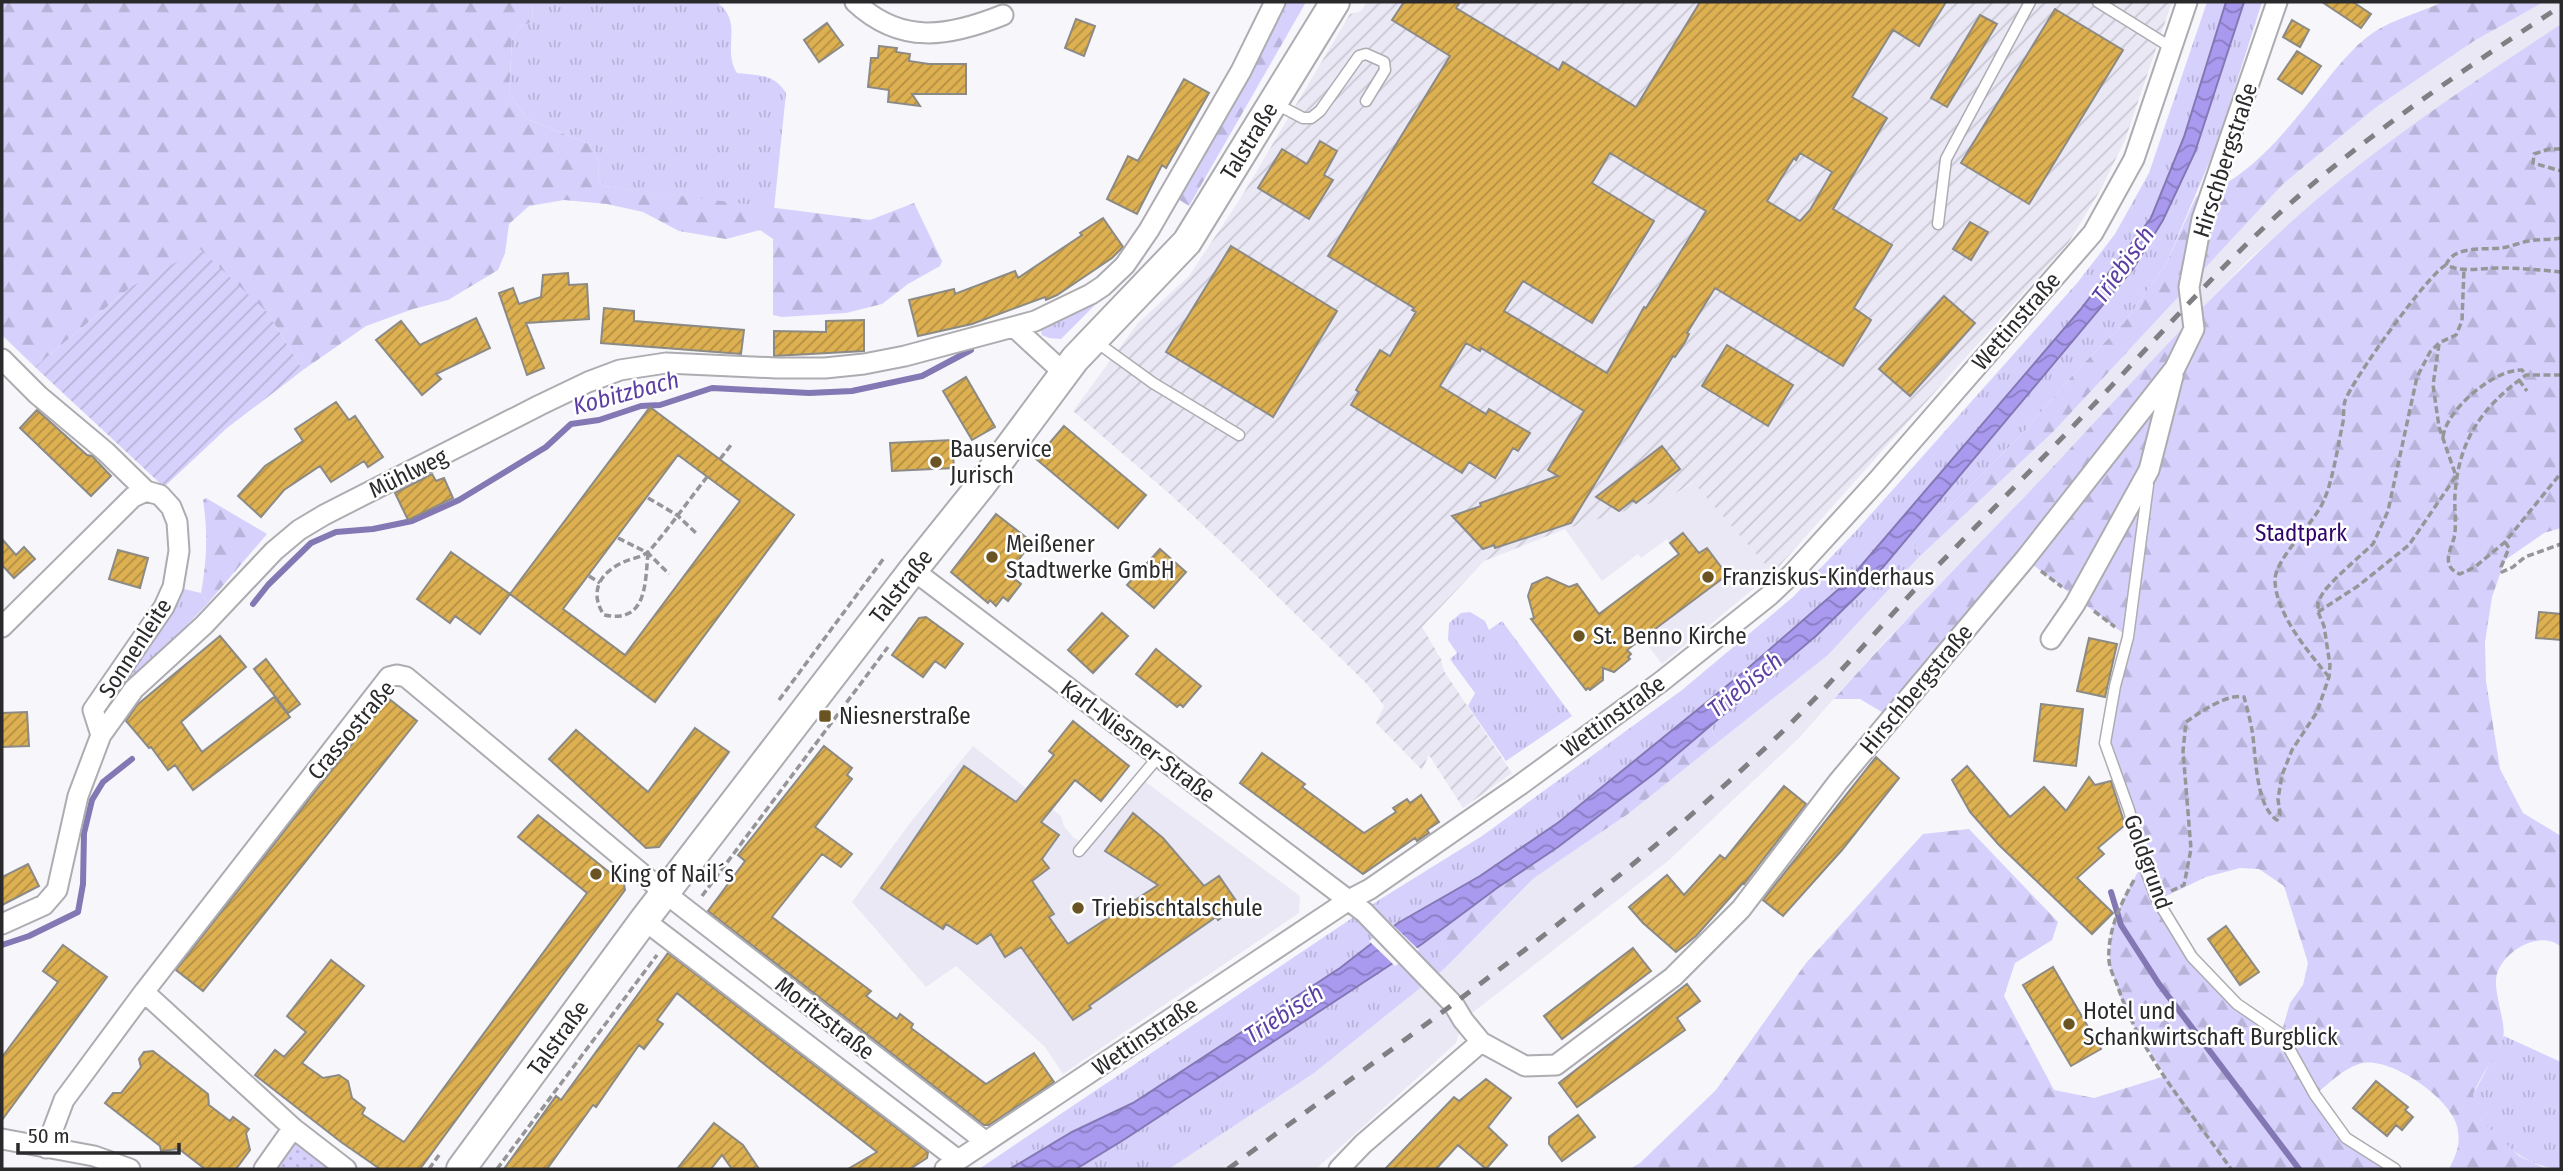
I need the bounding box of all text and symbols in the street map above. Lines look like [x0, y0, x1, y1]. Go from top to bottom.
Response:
street label: Hirschbergstraße [2187, 79, 2263, 241]
street label: Talstraße [1214, 97, 1284, 185]
water label: Triebisch [2086, 221, 2160, 309]
street label: Wettinstraße [1966, 266, 2066, 376]
water label: Kobitzbach [570, 365, 682, 421]
place label: Bauservice Jurisch [950, 435, 1052, 489]
street label: Mühlweg [364, 442, 452, 504]
marker: Bauservice Jurisch [928, 454, 944, 470]
park label: Stadtpark [2255, 519, 2347, 547]
place label: Meißener Stadtwerke GmbH [1006, 530, 1175, 584]
street label: Talstraße [863, 543, 939, 629]
marker: Meißener Stadtwerke GmbH [984, 549, 1000, 565]
place label: Franziskus-Kinderhaus [1722, 563, 1935, 591]
marker: Franziskus-Kinderhaus [1700, 569, 1716, 585]
street label: Sonnenleite [93, 593, 177, 703]
street label: Hirschbergstraße [1854, 618, 1978, 760]
place label: St. Benno Kirche [1593, 622, 1747, 650]
marker: St. Benno Kirche [1571, 628, 1587, 644]
water label: Triebisch [1702, 646, 1788, 724]
street label: Wettinstraße [1556, 669, 1670, 763]
street label: Karl-Niesner-Straße [1055, 674, 1221, 808]
street label: Crassostraße [301, 675, 401, 785]
place label: Niesnerstraße [839, 702, 971, 730]
marker: Niesnerstraße [817, 708, 833, 724]
street label: Goldgrund [2118, 811, 2178, 913]
place label: King of Nail´s [610, 860, 734, 888]
marker: King of Nail´s [588, 866, 604, 882]
place label: Triebischtalschule [1092, 894, 1263, 922]
marker: Triebischtalschule [1070, 900, 1086, 916]
street label: Moritzstraße [770, 971, 880, 1065]
water label: Triebisch [1240, 978, 1328, 1050]
street label: Wettinstraße [1087, 991, 1203, 1081]
street label: Talstraße [521, 995, 595, 1081]
place label: Hotel und Schankwirtschaft Burgblick [2083, 997, 2338, 1051]
marker: Hotel und Schankwirtschaft Burgblick [2061, 1016, 2077, 1032]
scale bar [18, 1112, 178, 1156]
text: 50 m [28, 1123, 70, 1149]

